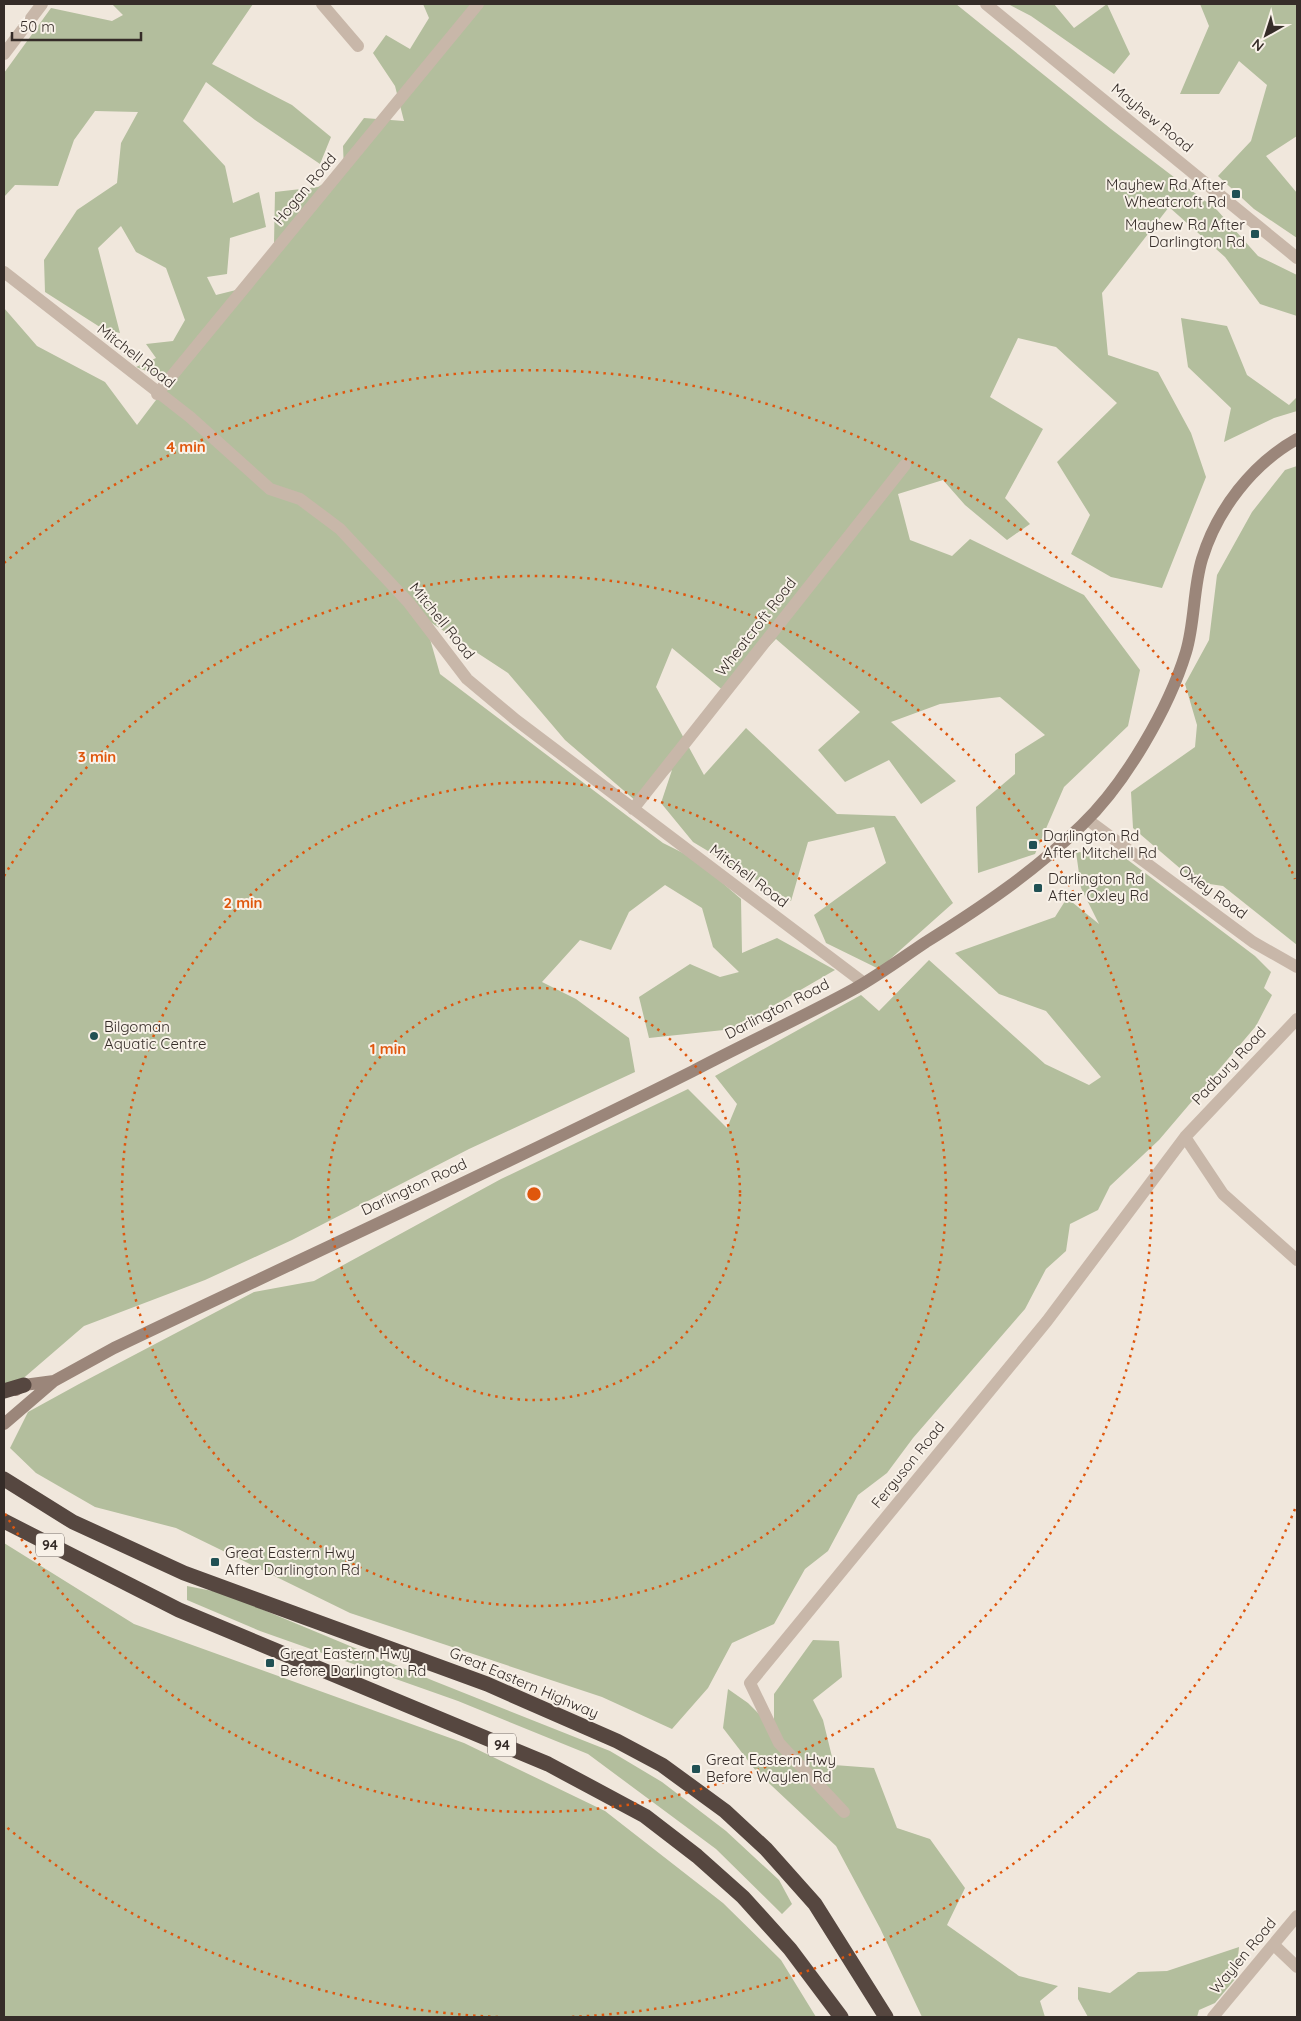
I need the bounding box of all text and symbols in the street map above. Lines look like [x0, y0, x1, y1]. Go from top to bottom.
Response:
scale bar [12, 10, 141, 42]
north arrow [1241, 10, 1291, 60]
text: 50 m [20, 17, 55, 36]
text: N [1248, 35, 1267, 55]
street label: Mayhew Road [1108, 79, 1197, 156]
street label: Hogan Road [269, 149, 340, 229]
place label: Mayhew Rd After Wheatcroft Rd [1106, 175, 1226, 211]
marker: Mayhew Rd After Wheatcroft Rd [1230, 188, 1242, 200]
place label: Mayhew Rd After Darlington Rd [1125, 215, 1245, 251]
marker: Mayhew Rd After Darlington Rd [1249, 228, 1261, 240]
street label: Mitchell Road [94, 319, 179, 392]
text: 4 min [166, 437, 206, 456]
street label: Wheatcroft Road [711, 574, 800, 680]
street label: Mitchell Road [406, 578, 479, 663]
text: 3 min [78, 747, 116, 766]
place label: Darlington Rd After Mitchell Rd [1043, 826, 1157, 862]
marker: Darlington Rd After Mitchell Rd [1027, 839, 1039, 851]
street label: Mitchell Road [706, 840, 792, 911]
street label: Oxley Road [1175, 860, 1251, 923]
place label: Darlington Rd After Oxley Rd [1048, 869, 1149, 905]
marker: Darlington Rd After Oxley Rd [1032, 882, 1044, 894]
text: 2 min [223, 893, 263, 912]
street label: Darlington Road [721, 974, 832, 1043]
place label: Bilgoman Aquatic Centre [104, 1017, 207, 1053]
street label: Padbury Road [1187, 1023, 1270, 1109]
marker: Bilgoman Aquatic Centre [88, 1030, 100, 1042]
text: 1 min [370, 1039, 406, 1058]
street label: Darlington Road [358, 1154, 470, 1219]
centre of rings [525, 1185, 543, 1203]
street label: Ferguson Road [867, 1417, 948, 1512]
road number: 94 [36, 1534, 64, 1556]
place label: Great Eastern Hwy After Darlington Rd [225, 1543, 360, 1579]
marker: Great Eastern Hwy After Darlington Rd [209, 1556, 221, 1568]
street label: Great Eastern Highway [447, 1642, 602, 1723]
place label: Great Eastern Hwy Before Darlington Rd [280, 1644, 426, 1680]
marker: Great Eastern Hwy Before Darlington Rd [264, 1657, 276, 1669]
road number: 94 [488, 1734, 516, 1756]
place label: Great Eastern Hwy Before Waylen Rd [706, 1750, 836, 1786]
marker: Great Eastern Hwy Before Waylen Rd [690, 1763, 702, 1775]
street label: Waylen Road [1205, 1914, 1280, 1998]

